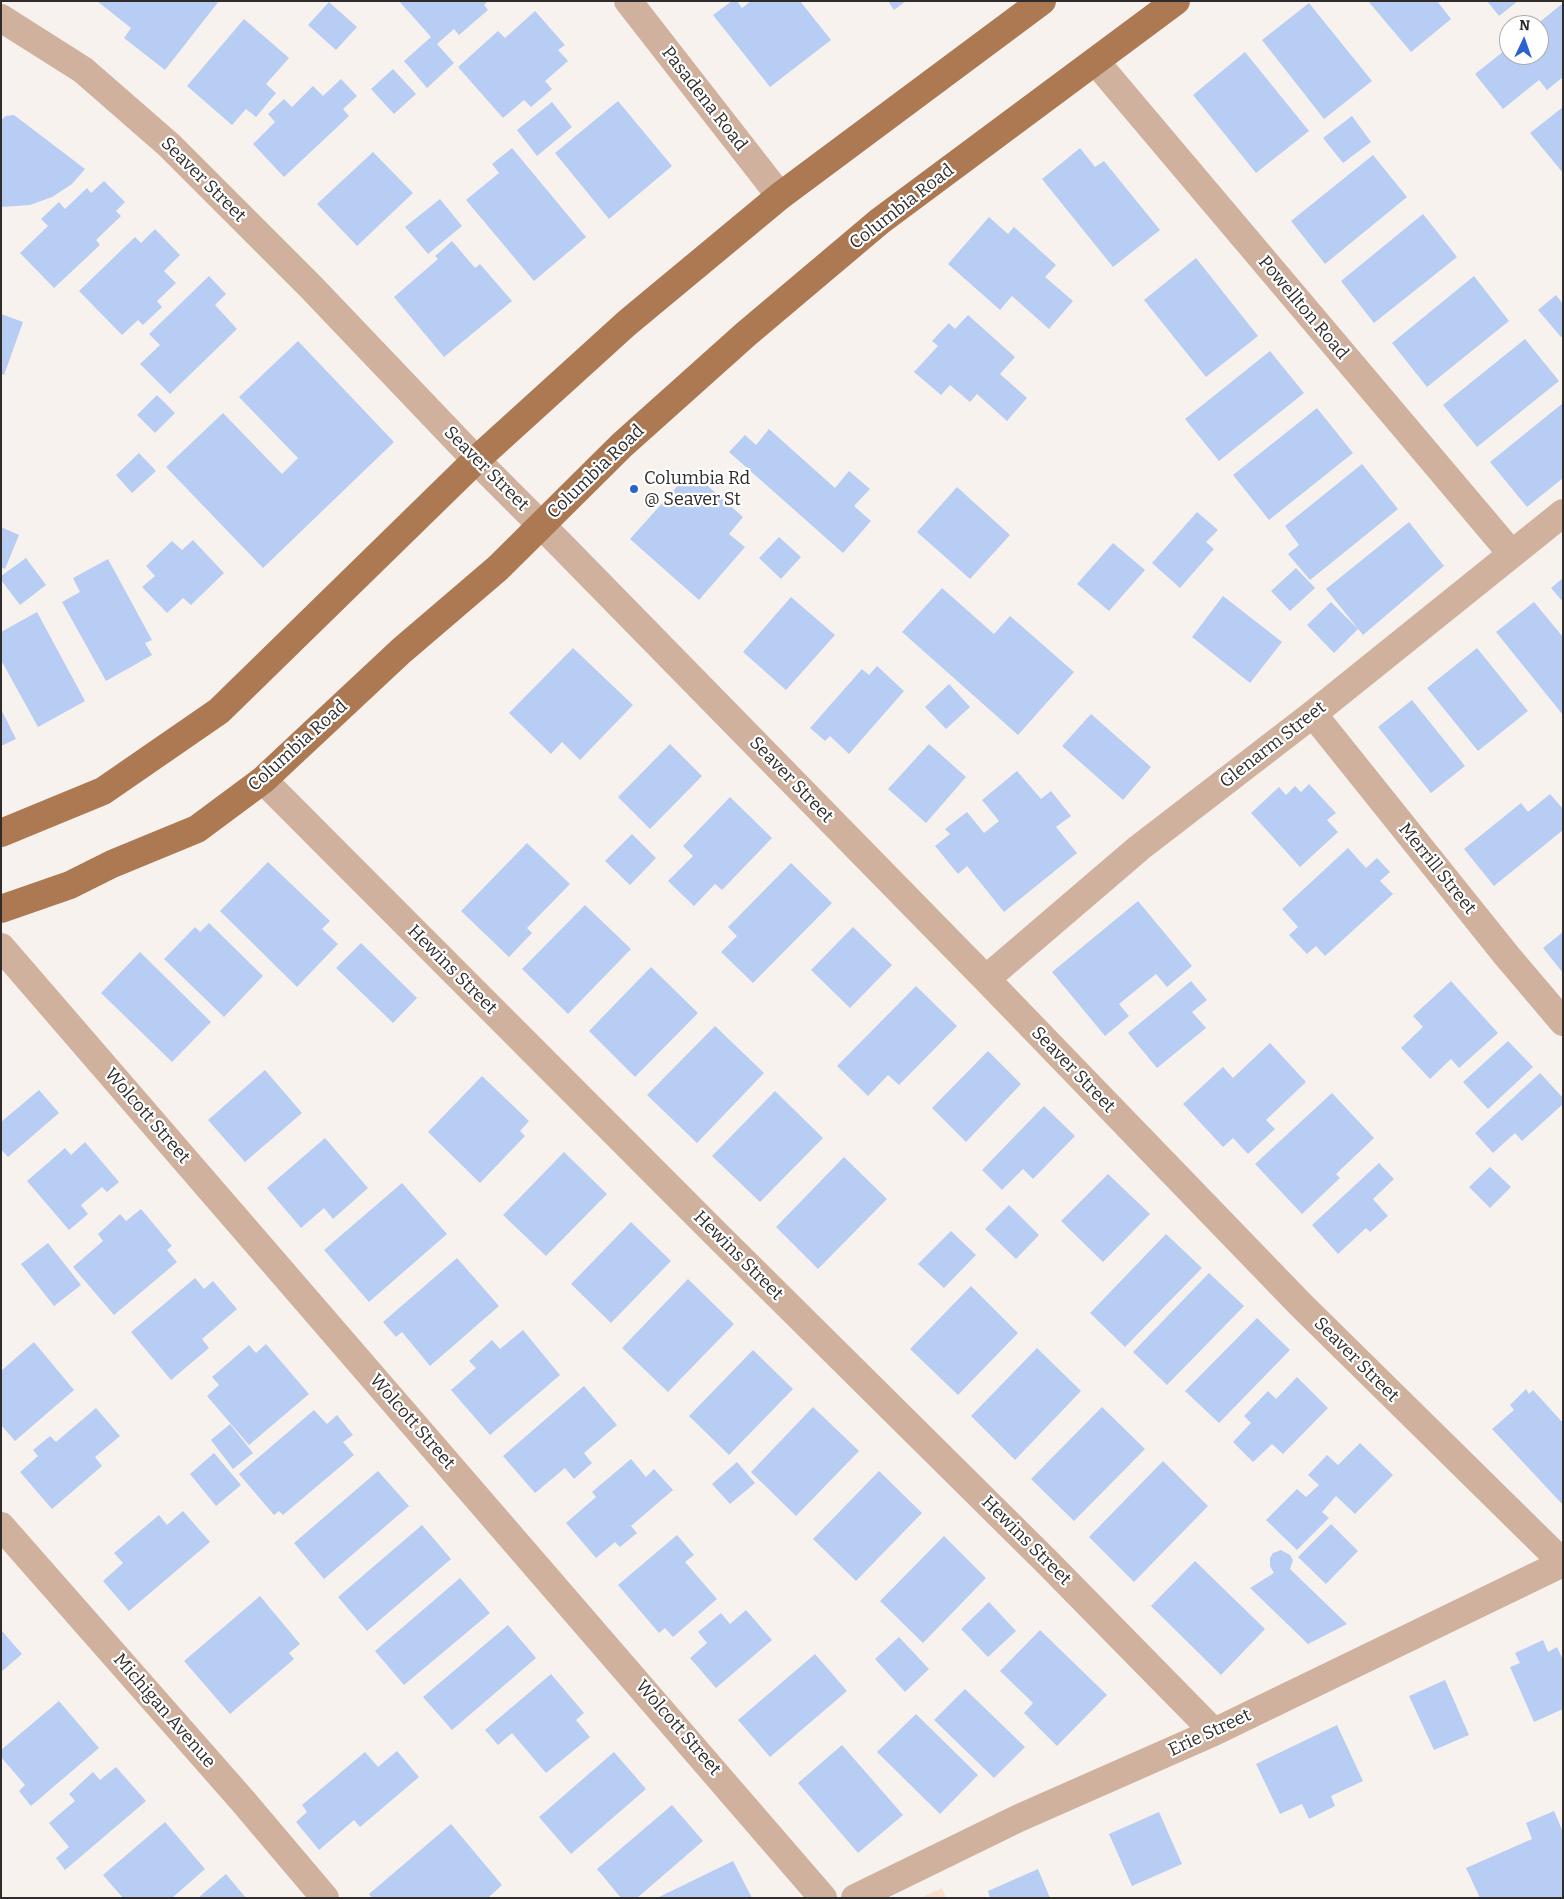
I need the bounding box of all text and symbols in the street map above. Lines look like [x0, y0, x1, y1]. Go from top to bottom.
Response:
north arrow [1499, 15, 1549, 65]
text: N [1519, 17, 1531, 34]
street label: Pasadena Road [657, 43, 751, 155]
street label: Seaver Street [156, 133, 250, 227]
street label: Columbia Road [846, 160, 958, 254]
street label: Powellton Road [1253, 252, 1353, 364]
street label: Columbia Road [543, 420, 649, 524]
street label: Seaver Street [439, 422, 533, 516]
place label: Columbia Rd @ Seaver St [644, 468, 750, 510]
marker: Columbia Rd @ Seaver St [628, 483, 640, 495]
street label: Columbia Road [244, 696, 352, 796]
street label: Glenarm Street [1216, 697, 1330, 793]
street label: Seaver Street [745, 733, 837, 827]
street label: Merrill Street [1394, 819, 1480, 919]
street label: Hewins Street [403, 921, 501, 1019]
street label: Seaver Street [1027, 1023, 1119, 1117]
street label: Wolcott Street [100, 1064, 194, 1168]
street label: Hewins Street [689, 1207, 787, 1305]
street label: Seaver Street [1309, 1313, 1403, 1407]
street label: Wolcott Street [365, 1370, 459, 1474]
street label: Hewins Street [977, 1492, 1075, 1590]
street label: Michigan Avenue [108, 1649, 220, 1773]
street label: Wolcott Street [631, 1676, 725, 1780]
street label: Erie Street [1165, 1705, 1255, 1761]

